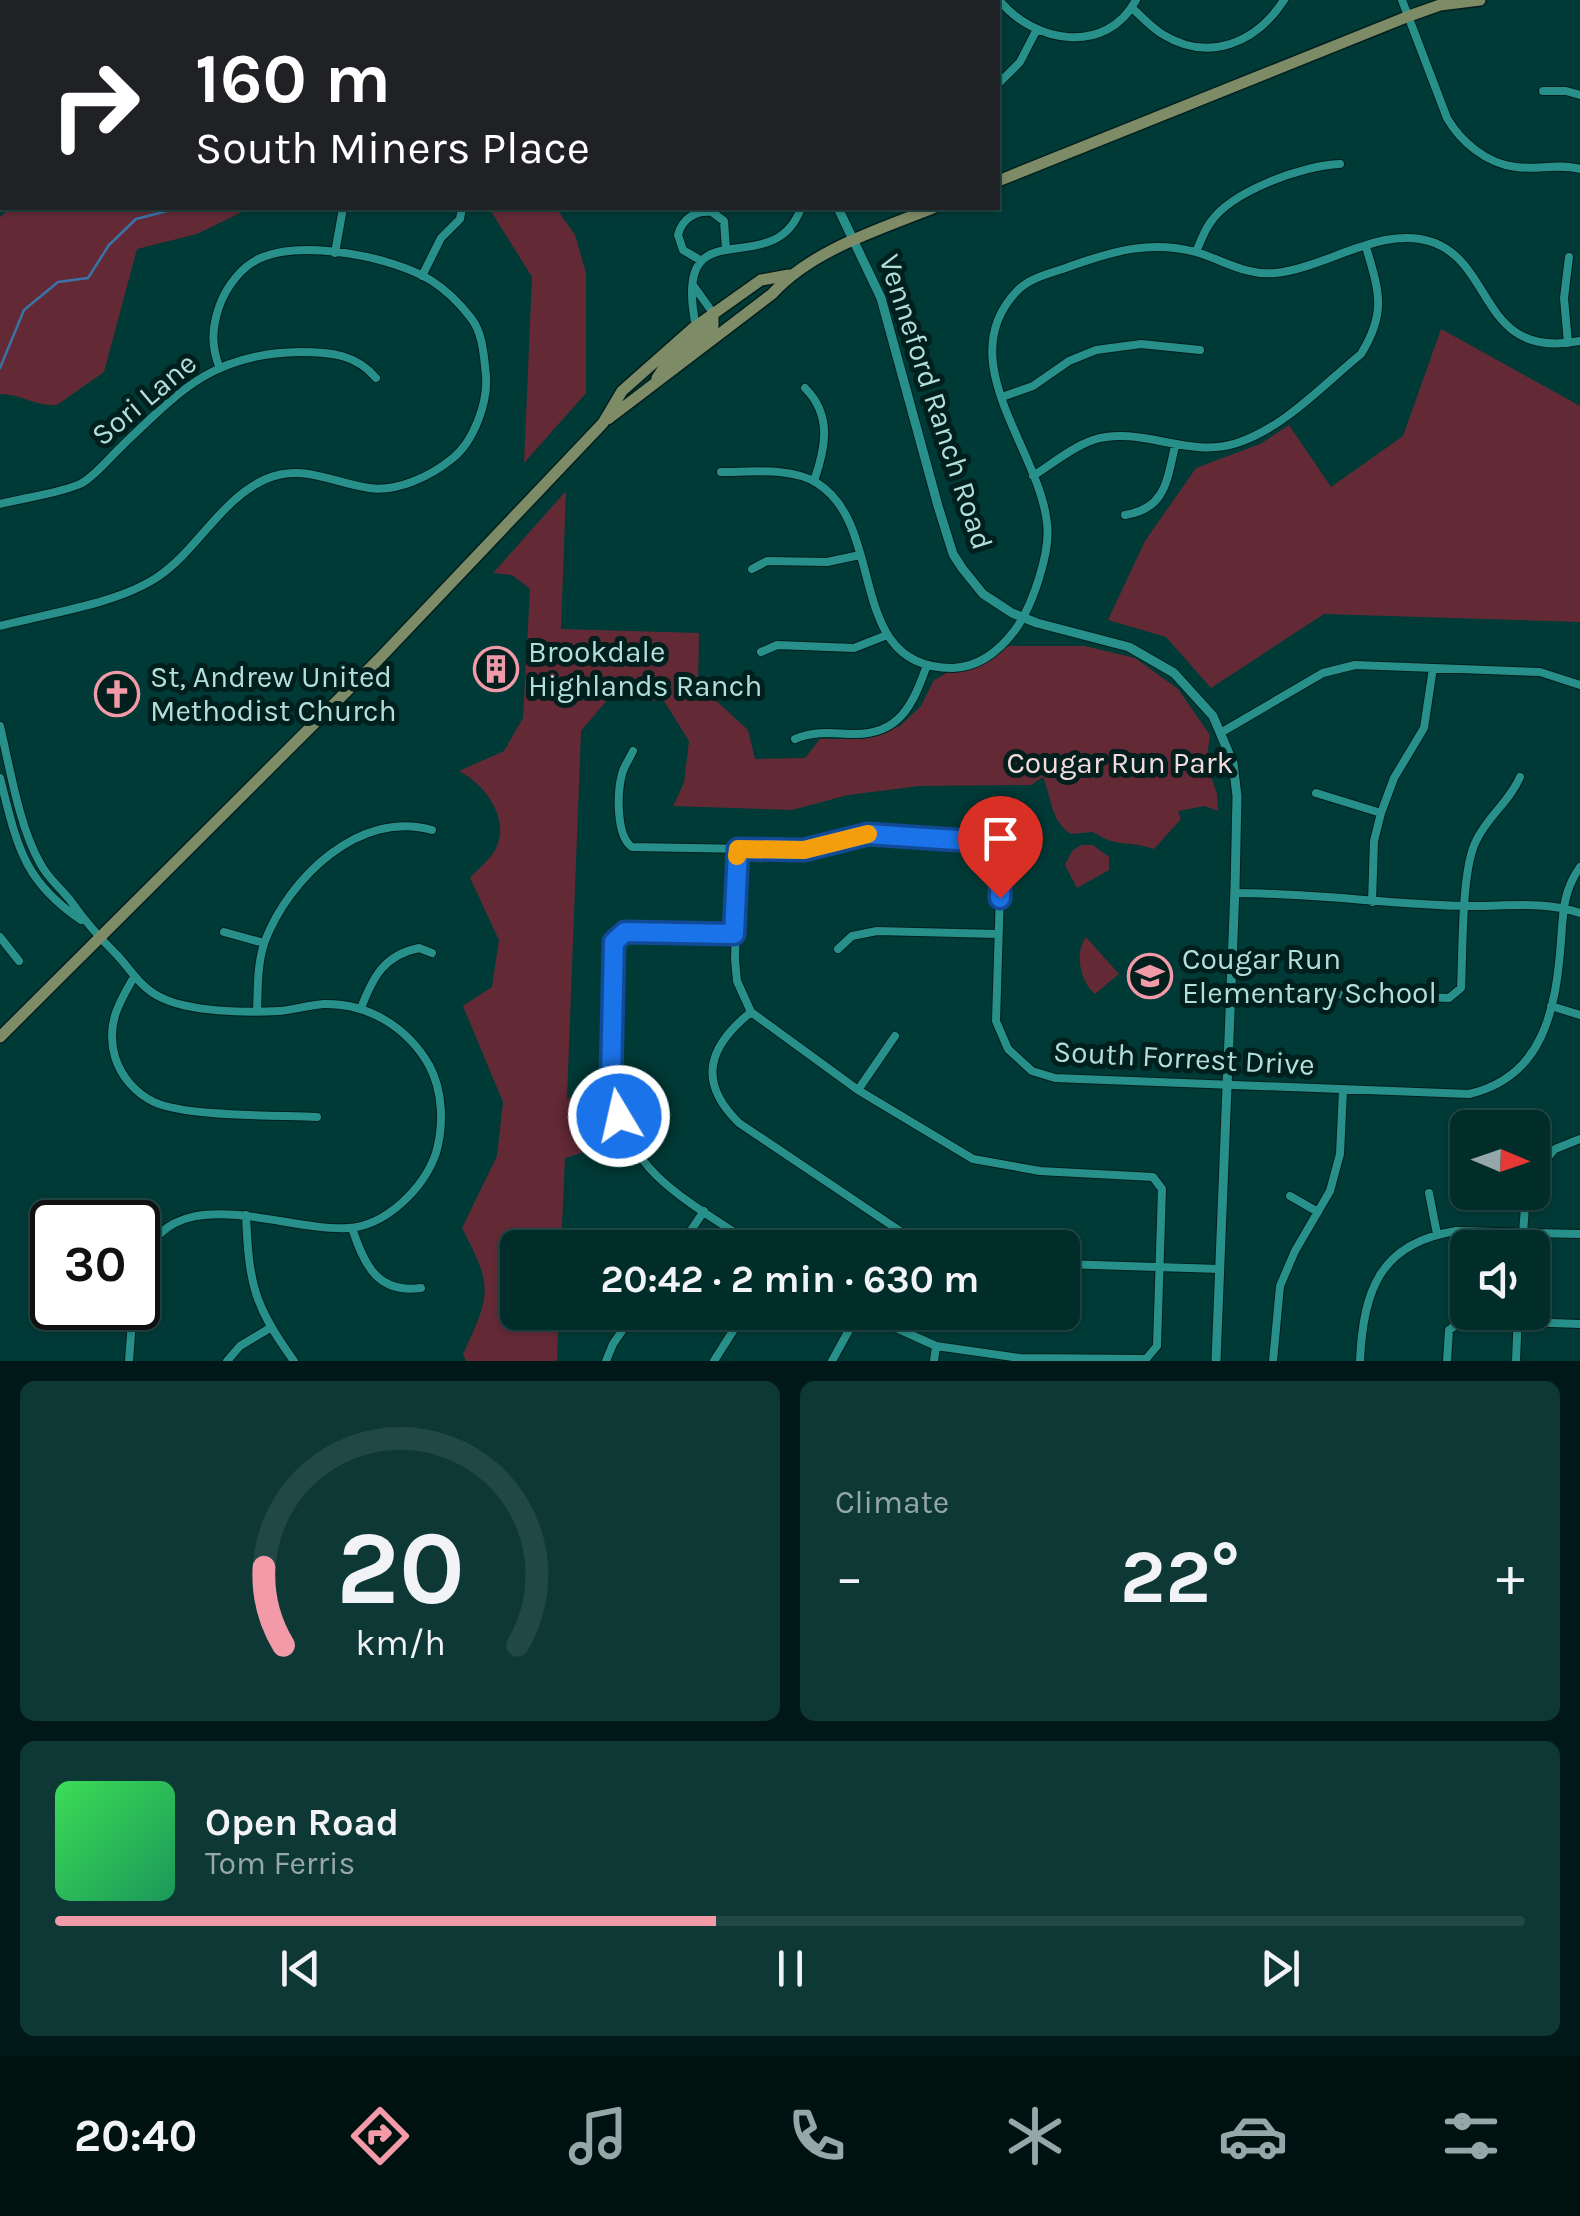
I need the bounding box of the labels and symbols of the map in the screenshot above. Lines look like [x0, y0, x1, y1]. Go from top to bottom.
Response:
street label: Venneford Ranch Road [871, 250, 1001, 554]
street label: Sori Lane [84, 345, 204, 453]
place label: Brookdale Highlands Ranch [528, 634, 762, 704]
building icon: Brookdale Highlands Ranch [473, 646, 519, 692]
place label: St, Andrew United Methodist Church [150, 659, 397, 729]
church icon: St, Andrew United Methodist Church [94, 671, 140, 717]
park label: Cougar Run Park [1006, 745, 1234, 781]
pin [958, 796, 1043, 899]
place label: Cougar Run Elementary School [1182, 941, 1437, 1011]
school or university icon: Cougar Run Elementary School [1127, 953, 1173, 999]
street label: South Forrest Drive [1052, 1033, 1316, 1083]
position arrow [567, 1064, 671, 1168]
north arrow [1450, 1110, 1550, 1210]
speed limit sign: 30 [30, 1200, 160, 1330]

